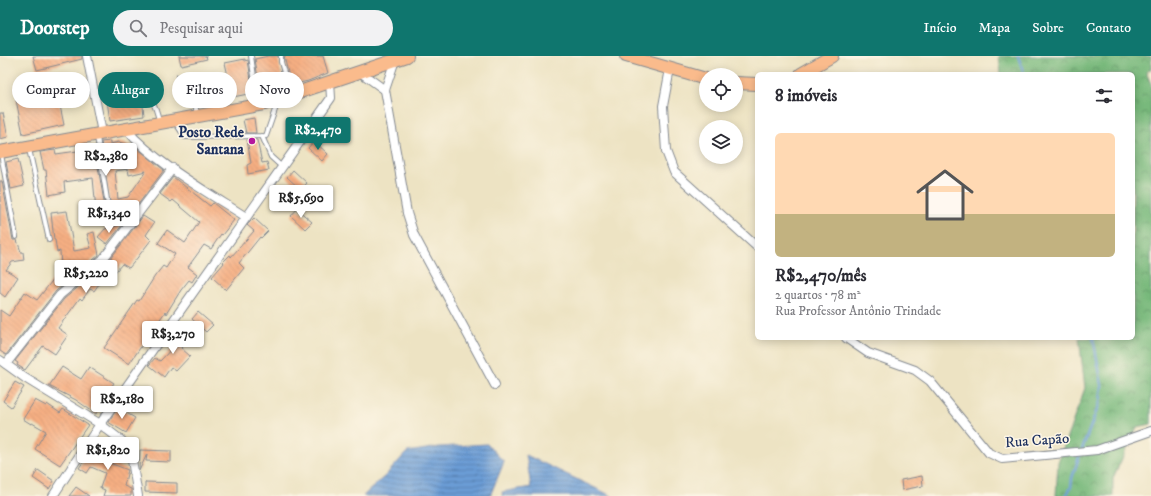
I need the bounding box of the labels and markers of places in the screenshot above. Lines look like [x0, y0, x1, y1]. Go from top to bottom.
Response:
pin: R$2,470 [281, 117, 355, 151]
place label: Posto Rede Santana [178, 123, 245, 159]
marker: Posto Rede Santana [247, 136, 257, 146]
pin: R$2,380 [69, 143, 143, 177]
pin: R$5,690 [264, 185, 338, 219]
pin: R$1,340 [72, 200, 146, 234]
pin: R$5,220 [49, 260, 123, 294]
pin: R$3,270 [136, 321, 210, 355]
pin: R$2,180 [85, 386, 159, 420]
pin: R$1,820 [71, 437, 145, 471]

